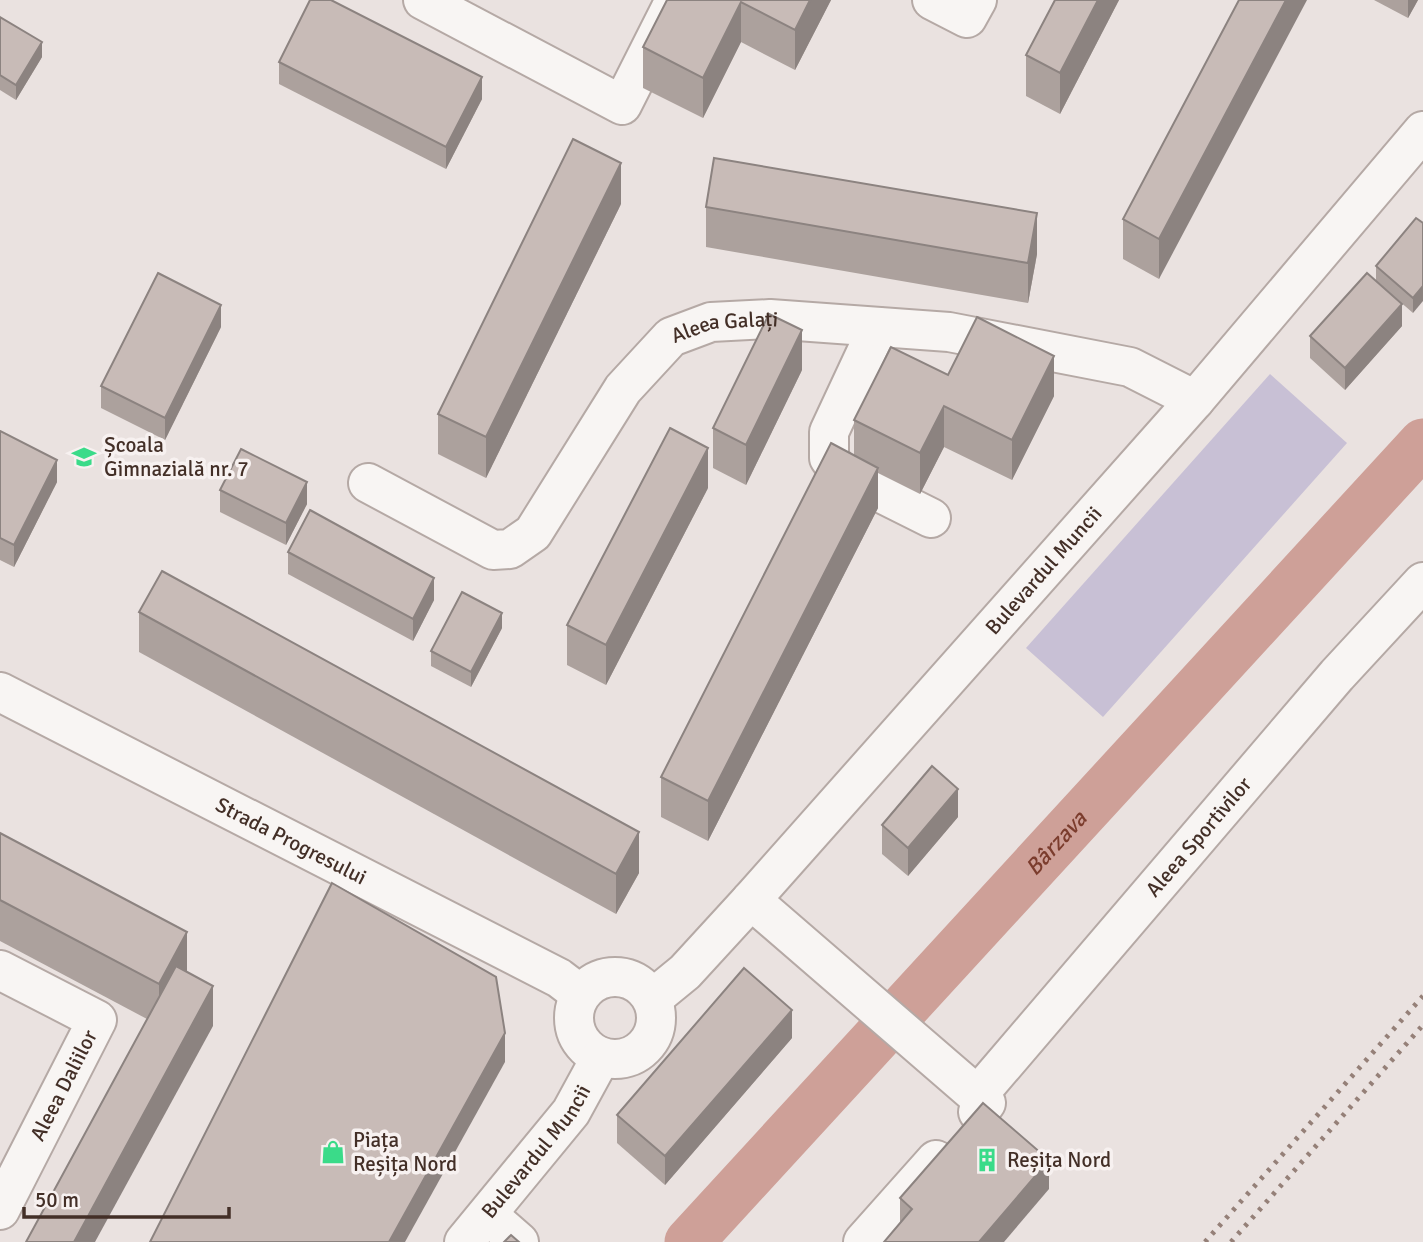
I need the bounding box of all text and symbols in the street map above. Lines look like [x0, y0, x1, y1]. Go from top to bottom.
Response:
street label: Aleea Galați [667, 306, 779, 349]
place label: Școala Gimnazială nr. 7 [104, 432, 248, 482]
school or university icon: Școala Gimnazială nr. 7 [70, 443, 98, 471]
street label: Bulevardul Muncii [980, 501, 1107, 640]
street label: Aleea Sportivilor [1140, 771, 1257, 902]
street label: Strada Progresului [211, 792, 371, 890]
water label: Bârzava [1019, 803, 1094, 881]
street label: Aleea Daliilor [25, 1025, 103, 1145]
street label: Bulevardul Muncii [476, 1080, 596, 1224]
place label: Piața Reșița Nord [353, 1127, 457, 1177]
shop icon: Piața Reșița Nord [319, 1138, 347, 1166]
building icon: Reșița Nord [973, 1146, 1001, 1174]
place label: Reșița Nord [1007, 1147, 1111, 1173]
scale bar [24, 1176, 229, 1220]
text: 50 m [35, 1187, 79, 1213]

